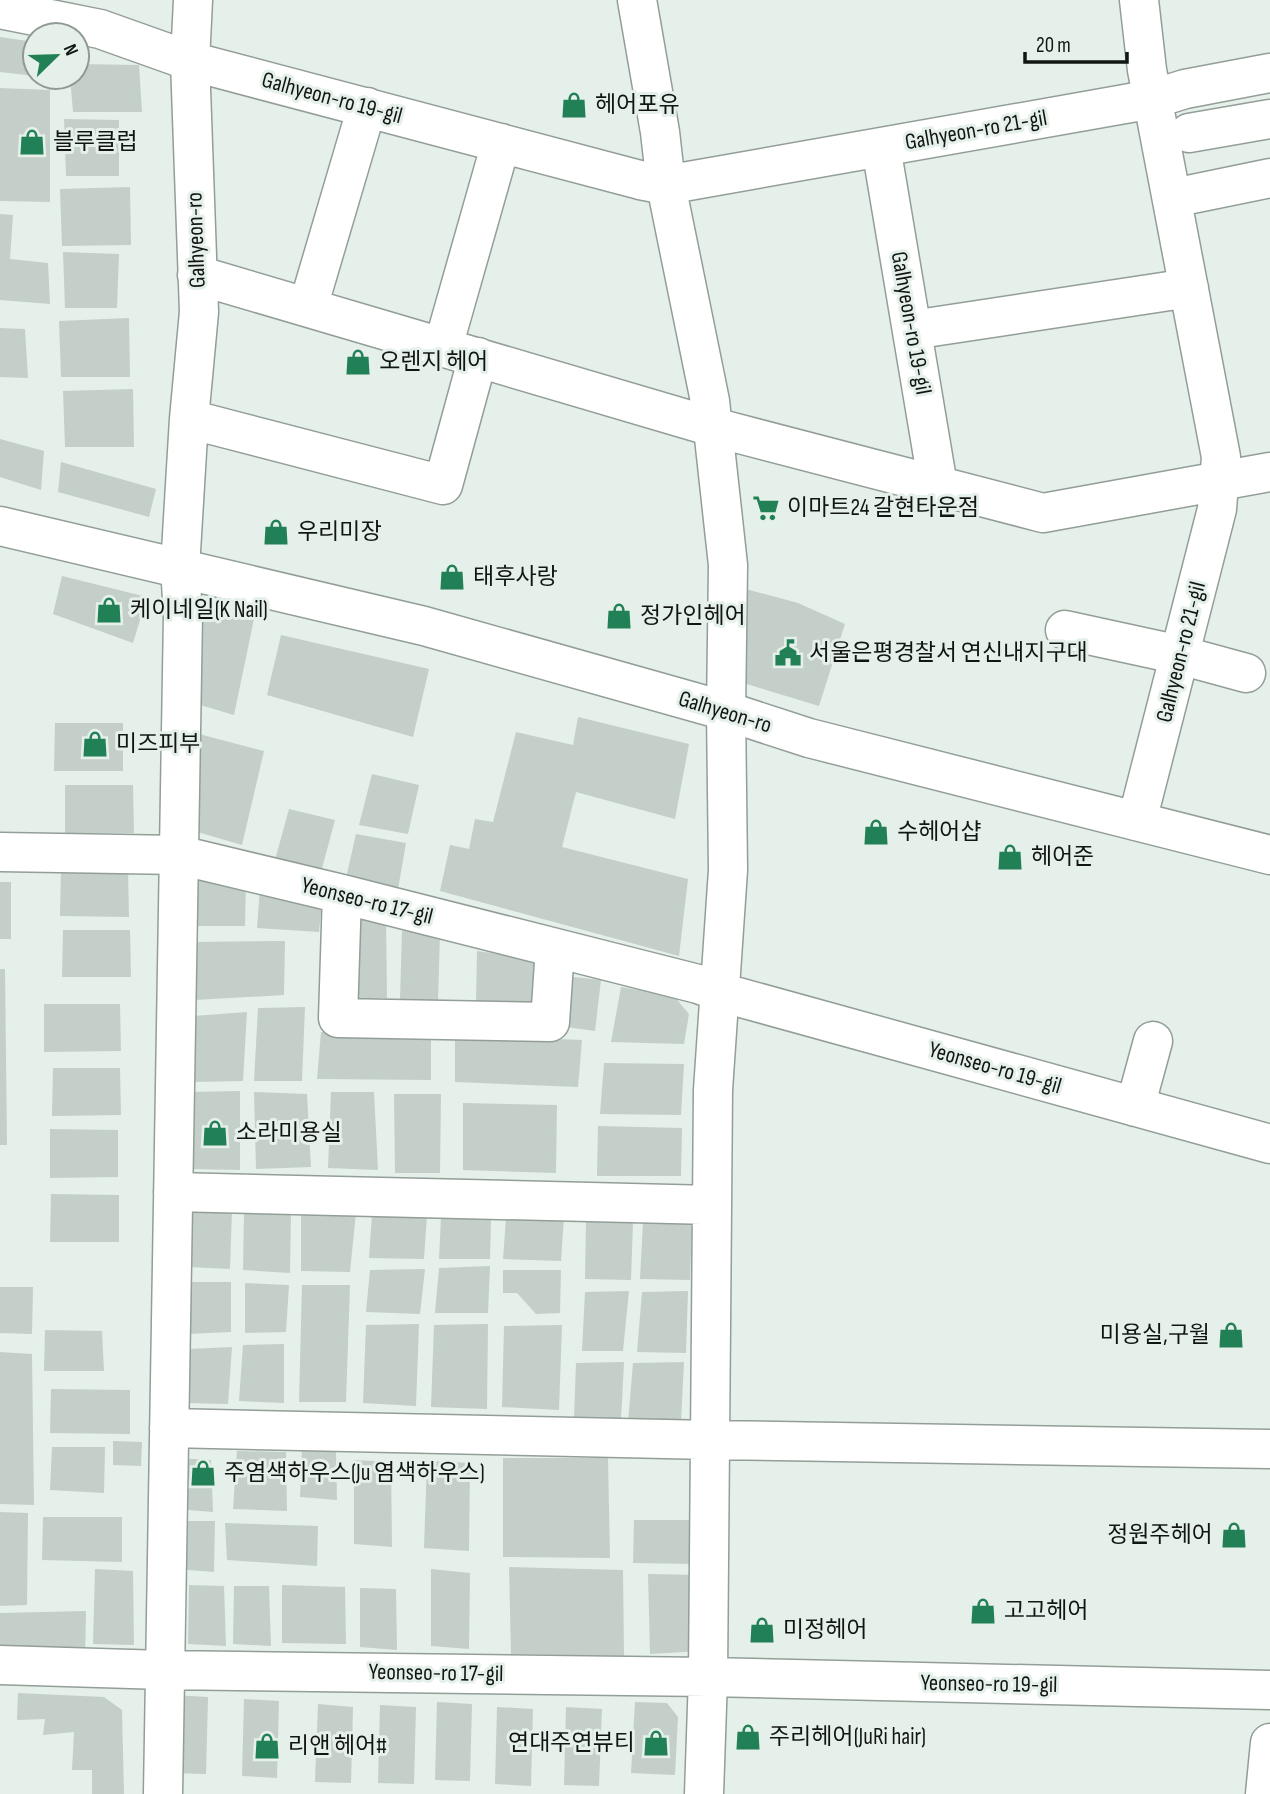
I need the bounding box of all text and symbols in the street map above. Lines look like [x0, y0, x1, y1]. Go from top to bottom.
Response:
north arrow [21, 21, 91, 91]
scale bar [1025, 21, 1126, 65]
text: 20 m [1036, 33, 1071, 58]
text: N [58, 41, 83, 59]
street label: Galhyeon-ro 19-gil [259, 66, 405, 130]
shop icon: 헤어포유 [559, 90, 589, 120]
place label: 헤어포유 [595, 91, 680, 119]
street label: Galhyeon-ro 21-gil [903, 104, 1049, 156]
shop icon: 블루클럽 [17, 127, 47, 157]
place label: 블루클럽 [53, 128, 138, 156]
street label: Galhyeon-ro [180, 192, 212, 288]
street label: Galhyeon-ro 19-gil [885, 249, 937, 397]
shop icon: 오렌지 헤어 [343, 347, 373, 377]
place label: 오렌지 헤어 [379, 348, 488, 376]
supermarket icon: 이마트24 갈현타운점 [751, 493, 781, 523]
place label: 이마트24 갈현타운점 [787, 494, 979, 522]
shop icon: 우리미장 [261, 517, 291, 547]
place label: 우리미장 [297, 518, 382, 546]
shop icon: 태후사랑 [437, 562, 467, 592]
place label: 태후사랑 [473, 563, 558, 591]
street label: Galhyeon-ro 21-gil [1150, 579, 1212, 725]
shop icon: 케이네일(K Nail) [94, 595, 124, 625]
place label: 케이네일(K Nail) [130, 596, 268, 624]
shop icon: 정가인헤어 [604, 601, 634, 631]
place label: 정가인헤어 [640, 602, 746, 630]
public building icon: 서울은평경찰서 연신내지구대 [773, 638, 803, 668]
place label: 서울은평경찰서 연신내지구대 [809, 639, 1088, 667]
street label: Galhyeon-ro [675, 685, 775, 739]
shop icon: 미즈피부 [80, 729, 110, 759]
place label: 미즈피부 [116, 730, 201, 758]
shop icon: 수헤어샵 [861, 817, 891, 847]
place label: 수헤어샵 [897, 818, 982, 846]
shop icon: 헤어준 [995, 842, 1025, 872]
place label: 헤어준 [1031, 843, 1094, 871]
street label: Yeonseo-ro 17-gil [298, 871, 436, 931]
street label: Yeonseo-ro 19-gil [925, 1036, 1065, 1100]
shop icon: 소라미용실 [200, 1118, 230, 1148]
place label: 소라미용실 [236, 1119, 342, 1147]
shop icon: 미용실,구월 [1216, 1320, 1246, 1350]
place label: 미용실,구월 [1100, 1321, 1210, 1349]
shop icon: 주염색하우스(Ju 염색하우스) [188, 1458, 218, 1488]
place label: 주염색하우스(Ju 염색하우스) [224, 1459, 485, 1487]
shop icon: 정원주헤어 [1219, 1520, 1249, 1550]
place label: 정원주헤어 [1107, 1521, 1213, 1549]
shop icon: 고고헤어 [968, 1596, 998, 1626]
place label: 고고헤어 [1004, 1597, 1089, 1625]
shop icon: 미정헤어 [747, 1615, 777, 1645]
place label: 미정헤어 [783, 1616, 868, 1644]
street label: Yeonseo-ro 17-gil [368, 1658, 504, 1688]
street label: Yeonseo-ro 19-gil [920, 1669, 1058, 1699]
shop icon: 주리헤어(JuRi hair) [733, 1722, 763, 1752]
place label: 주리헤어(JuRi hair) [769, 1723, 926, 1751]
shop icon: 연대주연뷰티 [641, 1728, 671, 1758]
place label: 연대주연뷰티 [508, 1729, 635, 1757]
shop icon: 리앤 헤어# [252, 1731, 282, 1761]
place label: 리앤 헤어# [288, 1732, 387, 1760]

